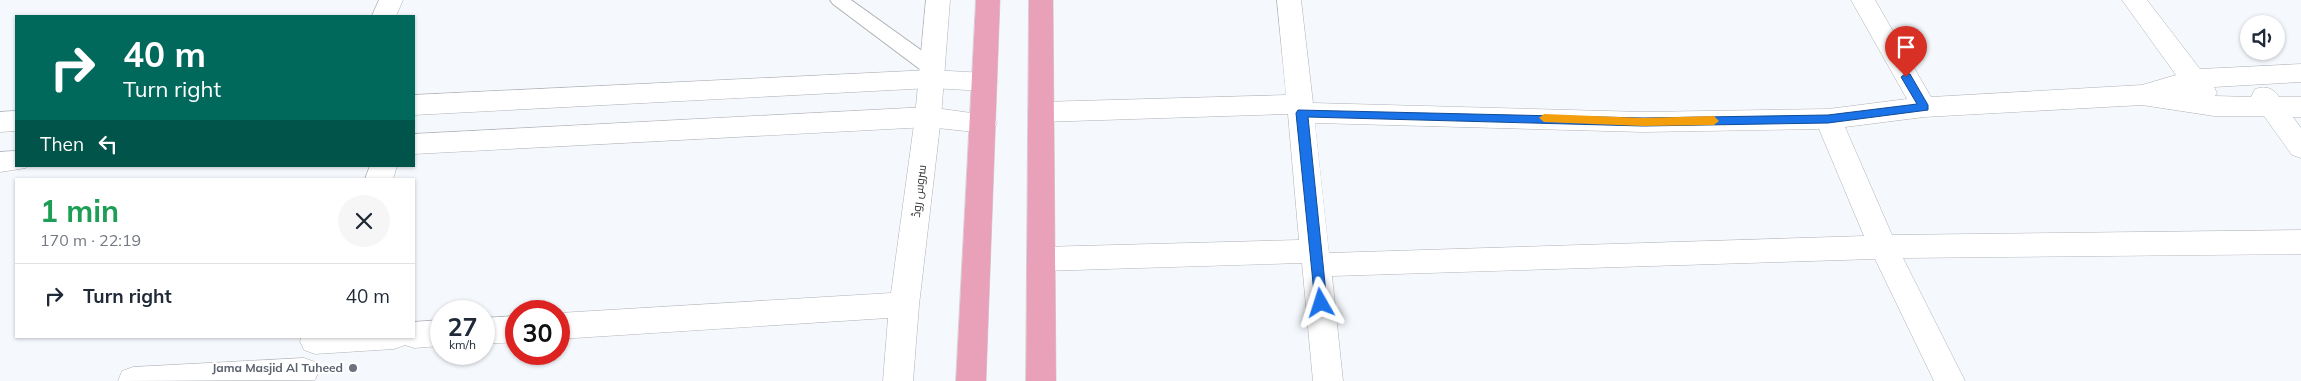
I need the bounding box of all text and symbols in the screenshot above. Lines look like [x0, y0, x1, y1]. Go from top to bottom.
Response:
map controls [2240, 15, 2285, 60]
button: sound [2240, 15, 2285, 60]
pin [1885, 26, 1927, 77]
text: 40 m [123, 32, 206, 76]
icon: arrive [1892, 33, 1920, 61]
icon: right [40, 35, 105, 100]
text: Turn right [123, 75, 221, 103]
icon: left [94, 130, 122, 158]
text: Then [40, 132, 84, 156]
street label: سروس روڈ [908, 164, 929, 218]
text: 1 min [40, 192, 119, 230]
button: close [338, 195, 390, 247]
text: 170 m · 22:19 [40, 230, 141, 250]
position arrow [1294, 276, 1346, 328]
icon: right [40, 282, 68, 310]
text: Turn right [83, 284, 172, 308]
text: 40 m [346, 284, 390, 308]
speed limit sign: 30 [505, 300, 570, 365]
text: 27 [447, 311, 478, 342]
text: km/h [449, 337, 476, 352]
place label: Jama Masjid Al Tuheed [212, 360, 343, 375]
marker: Jama Masjid Al Tuheed [347, 362, 359, 374]

